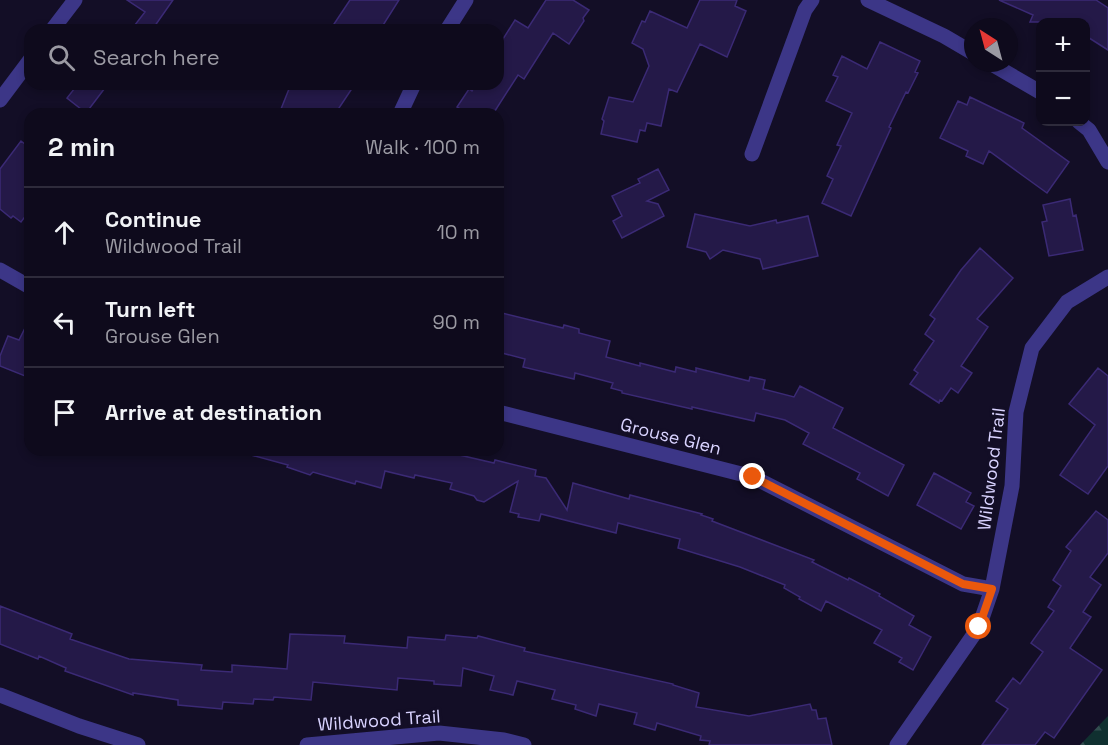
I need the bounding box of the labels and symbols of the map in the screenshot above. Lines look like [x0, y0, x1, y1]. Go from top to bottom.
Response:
north arrow [964, 18, 1018, 72]
street label: Wildwood Trail [972, 406, 1010, 532]
street label: Grouse Glen [618, 412, 724, 460]
route end [739, 463, 765, 489]
route start [965, 613, 991, 639]
street label: Wildwood Trail [317, 704, 441, 736]

